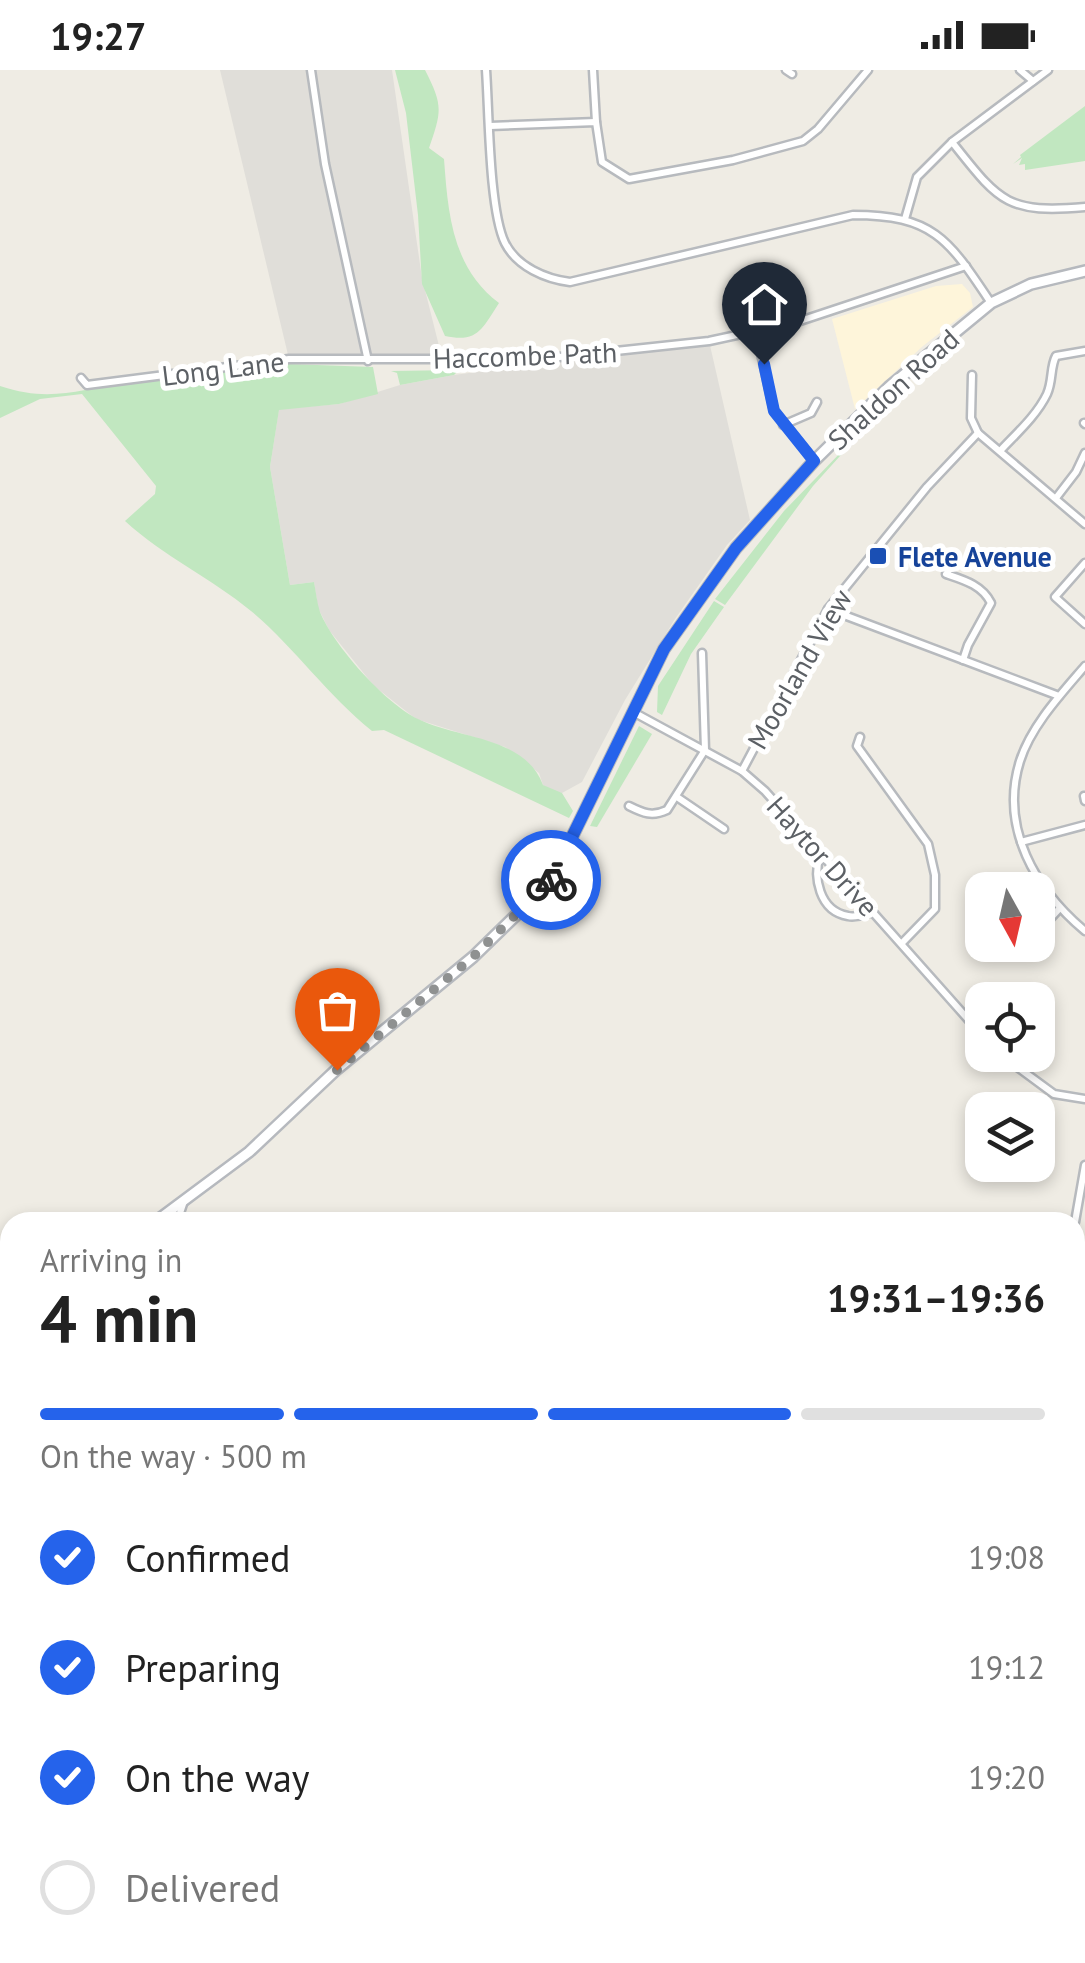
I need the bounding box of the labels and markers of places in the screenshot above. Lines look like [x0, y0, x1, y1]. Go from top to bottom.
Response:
pin [722, 262, 807, 365]
place label: Flete Avenue [898, 538, 1052, 575]
marker: Flete Avenue [867, 545, 889, 567]
pin [295, 968, 380, 1071]

